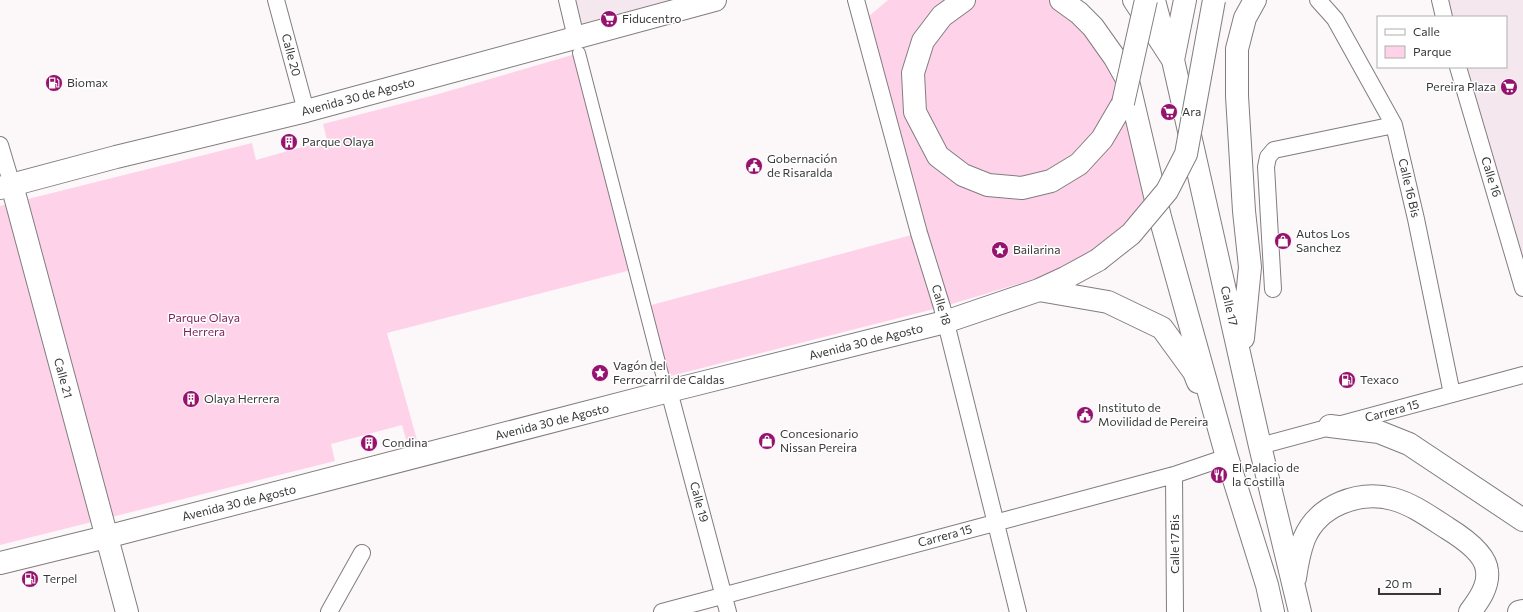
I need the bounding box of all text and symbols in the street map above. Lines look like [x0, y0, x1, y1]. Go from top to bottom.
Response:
supermarket icon: Fiducentro [599, 9, 619, 29]
place label: Fiducentro [622, 11, 681, 25]
legend [1377, 16, 1507, 68]
text: Calle [1413, 24, 1440, 38]
street label: Calle 20 [280, 32, 304, 78]
text: Parque [1413, 44, 1451, 58]
fuel station icon: Biomax [44, 73, 64, 93]
street label: Avenida 30 de Agosto [299, 74, 416, 118]
place label: Biomax [67, 75, 109, 89]
supermarket icon: Pereira Plaza [1499, 77, 1519, 97]
place label: Pereira Plaza [1426, 79, 1496, 93]
supermarket icon: Ara [1159, 102, 1179, 122]
place label: Ara [1182, 104, 1201, 118]
building icon: Parque Olaya [279, 132, 299, 152]
place label: Parque Olaya [302, 134, 374, 148]
place label: Gobernación de Risaralda [767, 151, 837, 179]
street label: Calle 16 [1479, 155, 1505, 199]
public building icon: Gobernación de Risaralda [744, 156, 764, 176]
street label: Calle 16 Bis [1396, 157, 1424, 219]
place label: Autos Los Sanchez [1296, 226, 1350, 254]
shop icon: Autos Los Sanchez [1273, 231, 1293, 251]
place icon: Bailarina [990, 240, 1010, 260]
place label: Bailarina [1013, 242, 1060, 256]
street label: Calle 18 [929, 283, 954, 327]
street label: Calle 17 [1219, 284, 1241, 327]
park label: Parque Olaya Herrera [168, 310, 240, 338]
street label: Avenida 30 de Agosto [807, 320, 924, 362]
street label: Calle 21 [52, 356, 76, 399]
place label: Vagón del Ferrocarril de Caldas [613, 358, 725, 386]
place icon: Vagón del Ferrocarril de Caldas [590, 363, 610, 383]
fuel station icon: Texaco [1337, 370, 1357, 390]
place label: Texaco [1360, 372, 1399, 386]
building icon: Olaya Herrera [181, 389, 201, 409]
place label: Olaya Herrera [204, 391, 280, 405]
street label: Carrera 15 [1363, 396, 1420, 424]
street label: Avenida 30 de Agosto [493, 400, 610, 442]
place label: Instituto de Movilidad de Pereira [1098, 400, 1208, 428]
public building icon: Instituto de Movilidad de Pereira [1075, 405, 1095, 425]
place label: Concesionario Nissan Pereira [780, 426, 858, 454]
shop icon: Concesionario Nissan Pereira [757, 431, 777, 451]
building icon: Condina [359, 433, 379, 453]
place label: Condina [382, 435, 427, 449]
place label: El Palacio de la Costilla [1232, 460, 1299, 488]
restaurant icon: El Palacio de la Costilla [1209, 465, 1229, 485]
street label: Calle 19 [688, 480, 712, 524]
street label: Avenida 30 de Agosto [180, 481, 297, 523]
street label: Calle 17 Bis [1167, 514, 1181, 574]
street label: Carrera 15 [916, 521, 973, 549]
fuel station icon: Terpel [20, 569, 40, 589]
scale bar [1379, 570, 1440, 596]
place label: Terpel [43, 571, 77, 585]
text: 20 m [1385, 576, 1412, 590]

